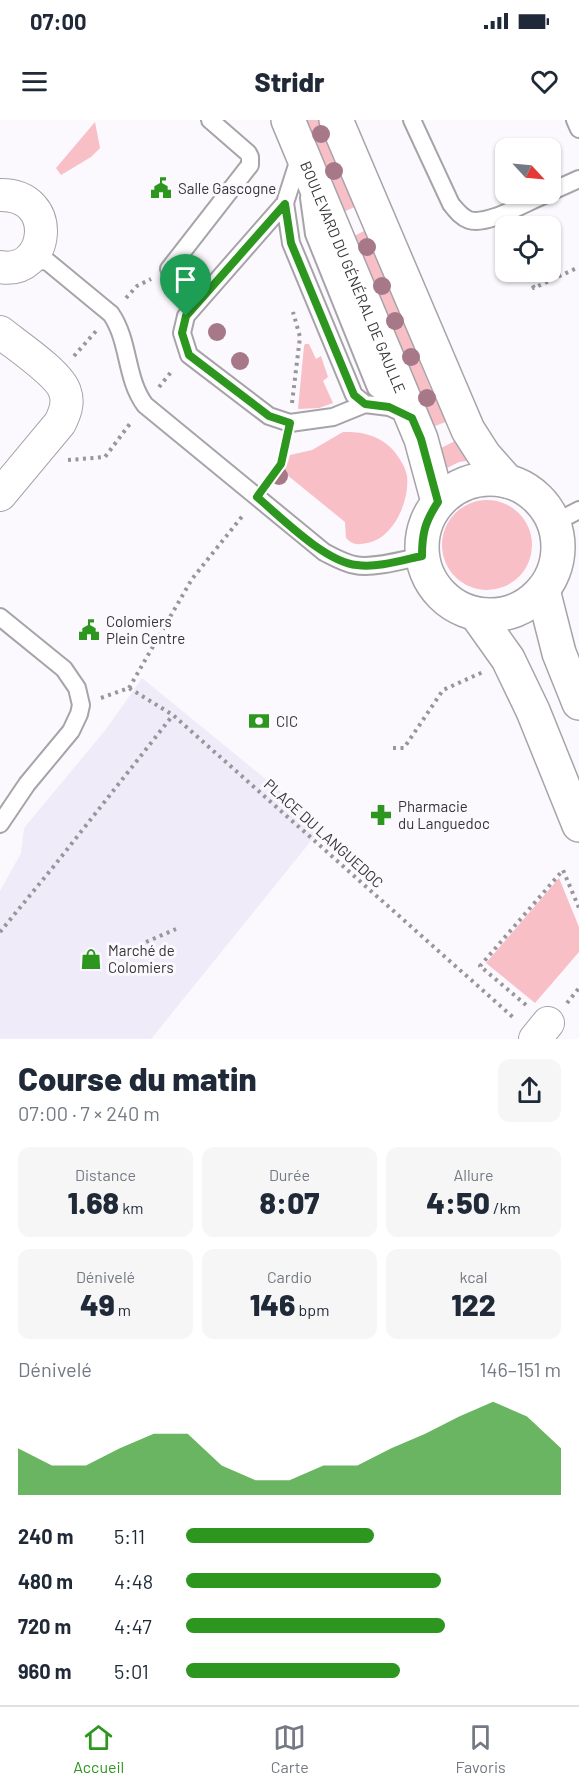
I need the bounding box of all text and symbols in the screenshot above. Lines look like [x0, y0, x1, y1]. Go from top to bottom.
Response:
text: 07:00 [30, 8, 87, 34]
icon: menu [18, 65, 51, 98]
text: Stridr [255, 65, 324, 97]
icon: heart [528, 65, 561, 98]
north arrow [495, 138, 561, 204]
map controls [495, 138, 561, 282]
street label: BOULEVARD DU GÉNÉRAL DE GAULLE [297, 158, 410, 396]
public building icon: Salle Gascogne [149, 176, 173, 200]
place label: Salle Gascogne [178, 179, 276, 197]
button: locate [495, 216, 561, 282]
pin [160, 254, 211, 316]
icon: arrive [169, 263, 202, 296]
place label: Colomiers Plein Centre [106, 612, 185, 647]
public building icon: Colomiers Plein Centre [77, 618, 101, 642]
bank icon: CIC [247, 709, 271, 733]
place label: CIC [276, 712, 298, 730]
street label: PLACE DU LANGUEDOC [261, 775, 387, 891]
place label: Pharmacie du Languedoc [398, 797, 490, 832]
pharmacy icon: Pharmacie du Languedoc [369, 803, 393, 827]
place label: Marché de Colomiers [108, 941, 175, 976]
shop icon: Marché de Colomiers [79, 947, 103, 971]
text: Course du matin [18, 1058, 257, 1098]
button: share [498, 1059, 561, 1122]
text: 07:00 · 7 × 240 m [18, 1101, 160, 1125]
text: Distance [75, 1165, 136, 1184]
text: Durée [269, 1165, 310, 1184]
text: Allure [454, 1165, 493, 1184]
text: 1.68 [68, 1184, 119, 1220]
text: 8:07 [260, 1184, 319, 1220]
text: 4:50 [426, 1184, 490, 1220]
text: km [119, 1198, 143, 1217]
text: /km [490, 1198, 521, 1217]
text: Dénivelé [76, 1267, 135, 1286]
text: Cardio [267, 1267, 312, 1286]
text: kcal [460, 1267, 487, 1286]
text: 49 [80, 1286, 115, 1322]
text: 146 [250, 1286, 295, 1322]
text: 122 [451, 1286, 496, 1322]
text: m [115, 1300, 131, 1319]
text: bpm [295, 1300, 329, 1319]
text: Dénivelé [18, 1357, 92, 1381]
text: 146–151 m [479, 1357, 561, 1381]
text: 240 m [18, 1524, 73, 1548]
text: 5:11 [114, 1524, 145, 1548]
text: 480 m [18, 1569, 73, 1593]
text: 4:48 [114, 1569, 153, 1593]
text: 720 m [18, 1614, 71, 1638]
text: 4:47 [114, 1614, 152, 1638]
text: 960 m [18, 1659, 71, 1683]
text: 5:01 [114, 1659, 149, 1683]
tab: Accueil [73, 1721, 124, 1776]
tab: Carte [271, 1721, 309, 1776]
tab: Favoris [455, 1721, 506, 1776]

